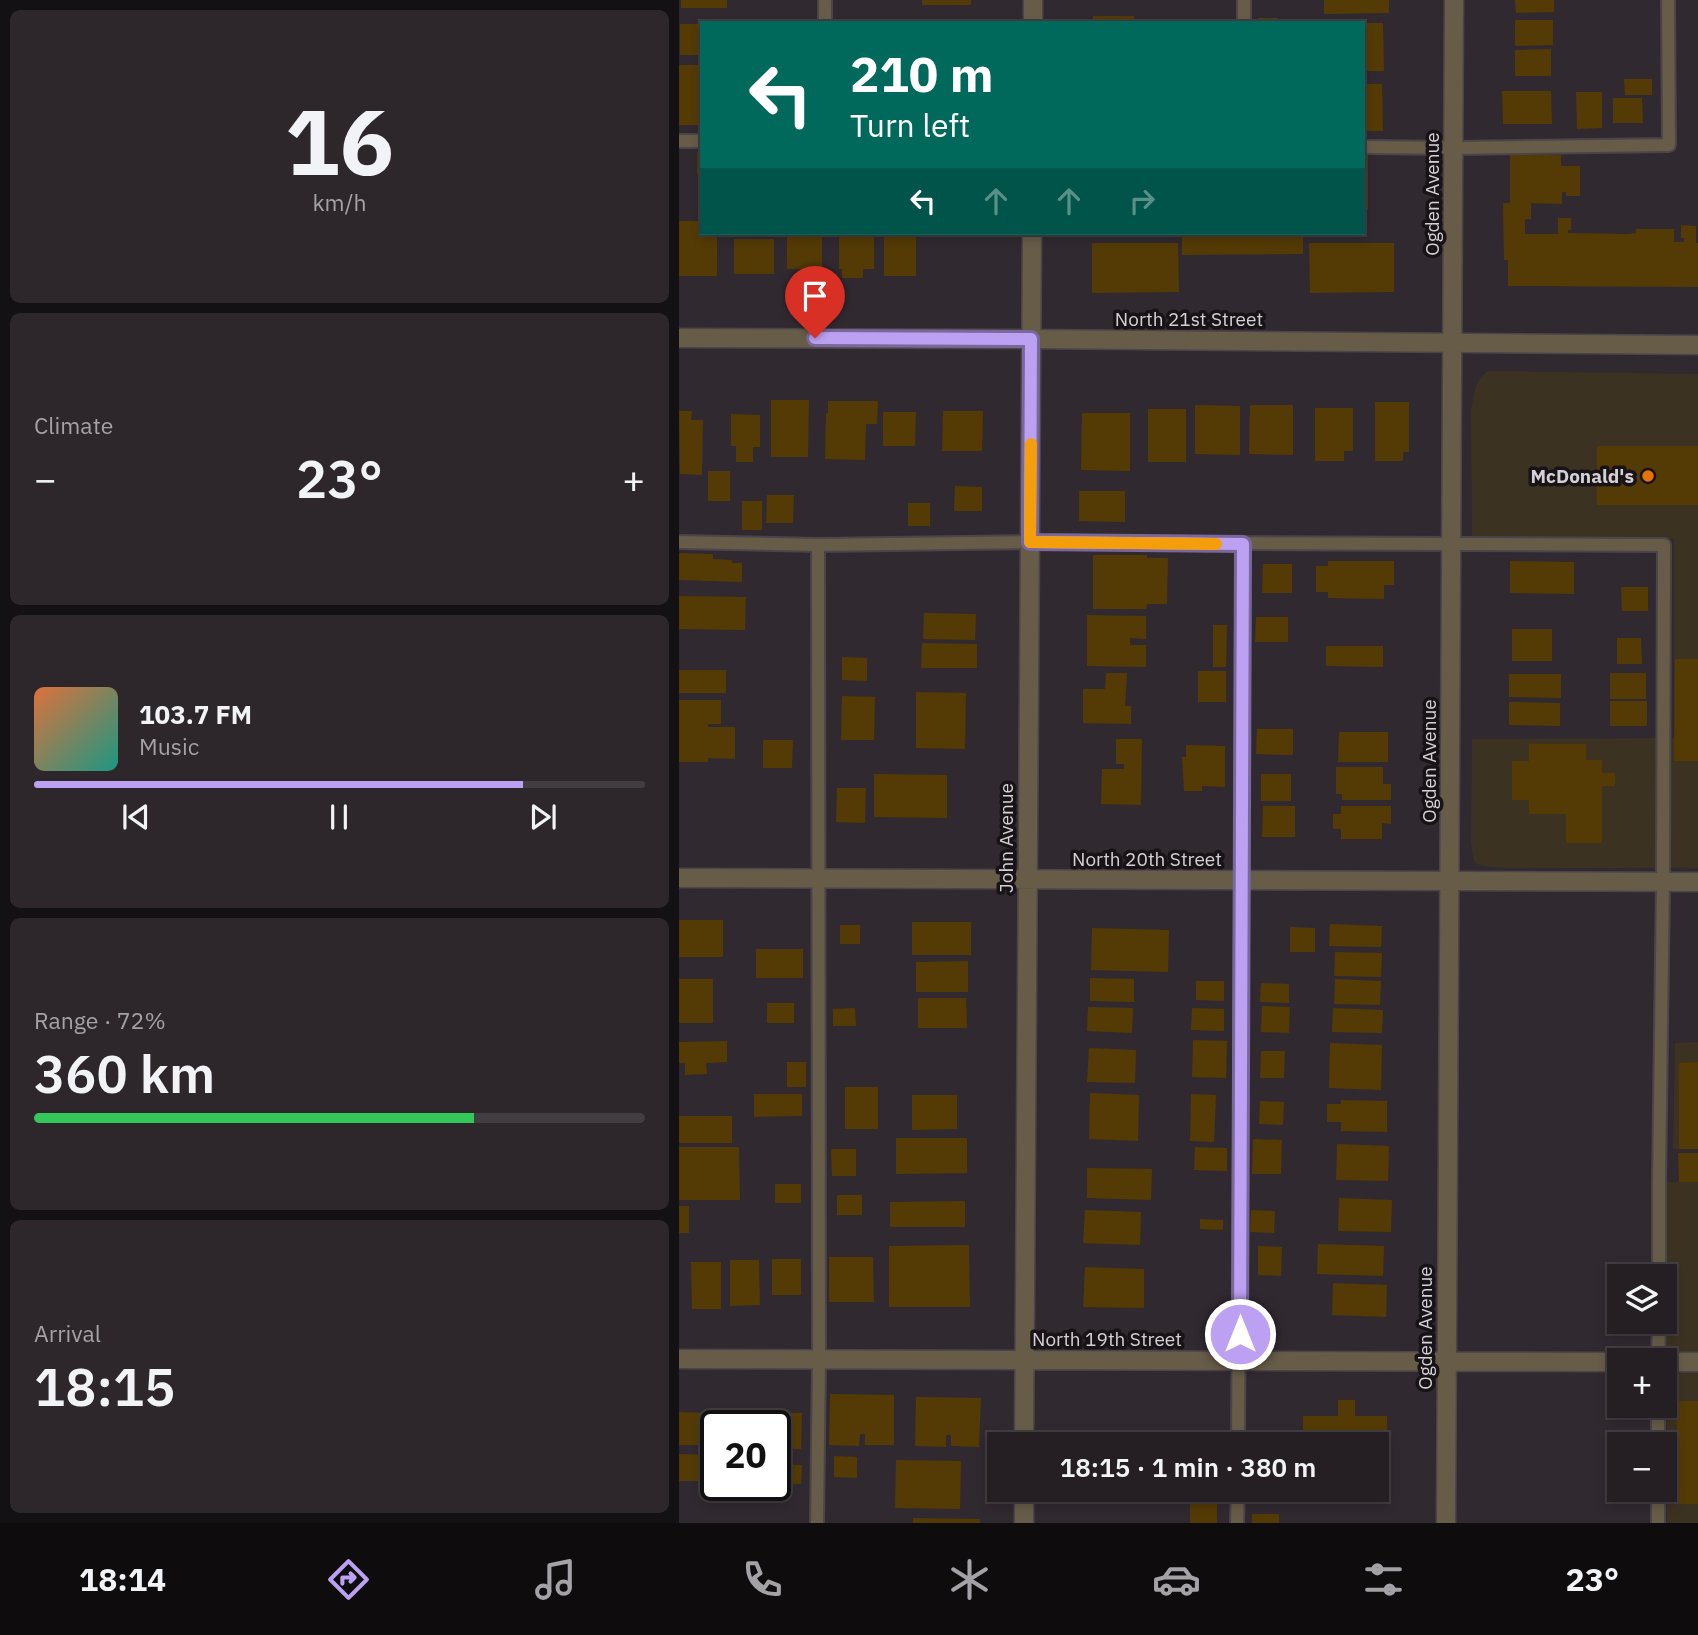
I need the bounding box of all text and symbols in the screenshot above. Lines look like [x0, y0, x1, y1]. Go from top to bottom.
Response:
text: 210 m [850, 42, 994, 105]
icon: left [735, 49, 826, 140]
text: 16 [285, 82, 394, 200]
text: Turn left [850, 104, 970, 146]
street label: Ogden Avenue [1420, 132, 1444, 256]
icon: left [904, 182, 942, 220]
icon: ahead [977, 182, 1015, 220]
icon: ahead [1050, 182, 1088, 220]
icon: right [1123, 182, 1161, 220]
text: km/h [312, 187, 367, 217]
pin [785, 266, 845, 338]
icon: arrive [796, 277, 834, 315]
street label: North 21st Street [1115, 307, 1263, 331]
text: Climate [34, 410, 113, 440]
text: 23° [296, 445, 383, 512]
text: − [34, 454, 57, 503]
text: + [622, 454, 645, 503]
place label: McDonald's [1531, 464, 1634, 488]
marker: McDonald's [1640, 468, 1656, 484]
text: 103.7 FM [139, 697, 252, 731]
street label: Ogden Avenue [1417, 699, 1441, 823]
text: Music [139, 731, 199, 761]
street label: John Avenue [994, 783, 1018, 893]
icon: previous [117, 798, 155, 836]
icon: pause [320, 798, 358, 836]
icon: next [524, 798, 562, 836]
street label: North 20th Street [1072, 847, 1222, 871]
text: Range · 72% [34, 1005, 166, 1035]
text: 360 km [34, 1040, 215, 1107]
map controls [1607, 1264, 1677, 1502]
button: layers [1607, 1264, 1677, 1334]
street label: Ogden Avenue [1413, 1266, 1437, 1390]
position arrow [1203, 1297, 1277, 1371]
text: Arrival [34, 1318, 101, 1348]
street label: North 19th Street [1032, 1327, 1182, 1351]
button: + [1607, 1348, 1677, 1418]
text: 18:15 [34, 1353, 175, 1420]
speed limit sign: 20 [700, 1410, 791, 1501]
button: − [1607, 1432, 1677, 1502]
text: 18:15 · 1 min · 380 m [1060, 1450, 1316, 1484]
icon: directions [324, 1555, 373, 1604]
icon: music [531, 1555, 580, 1604]
icon: phone [738, 1555, 787, 1604]
icon: climate [945, 1555, 994, 1604]
icon: car [1152, 1555, 1201, 1604]
icon: filters [1359, 1555, 1408, 1604]
text: 18:14 [79, 1558, 166, 1600]
text: 23° [1566, 1558, 1619, 1600]

